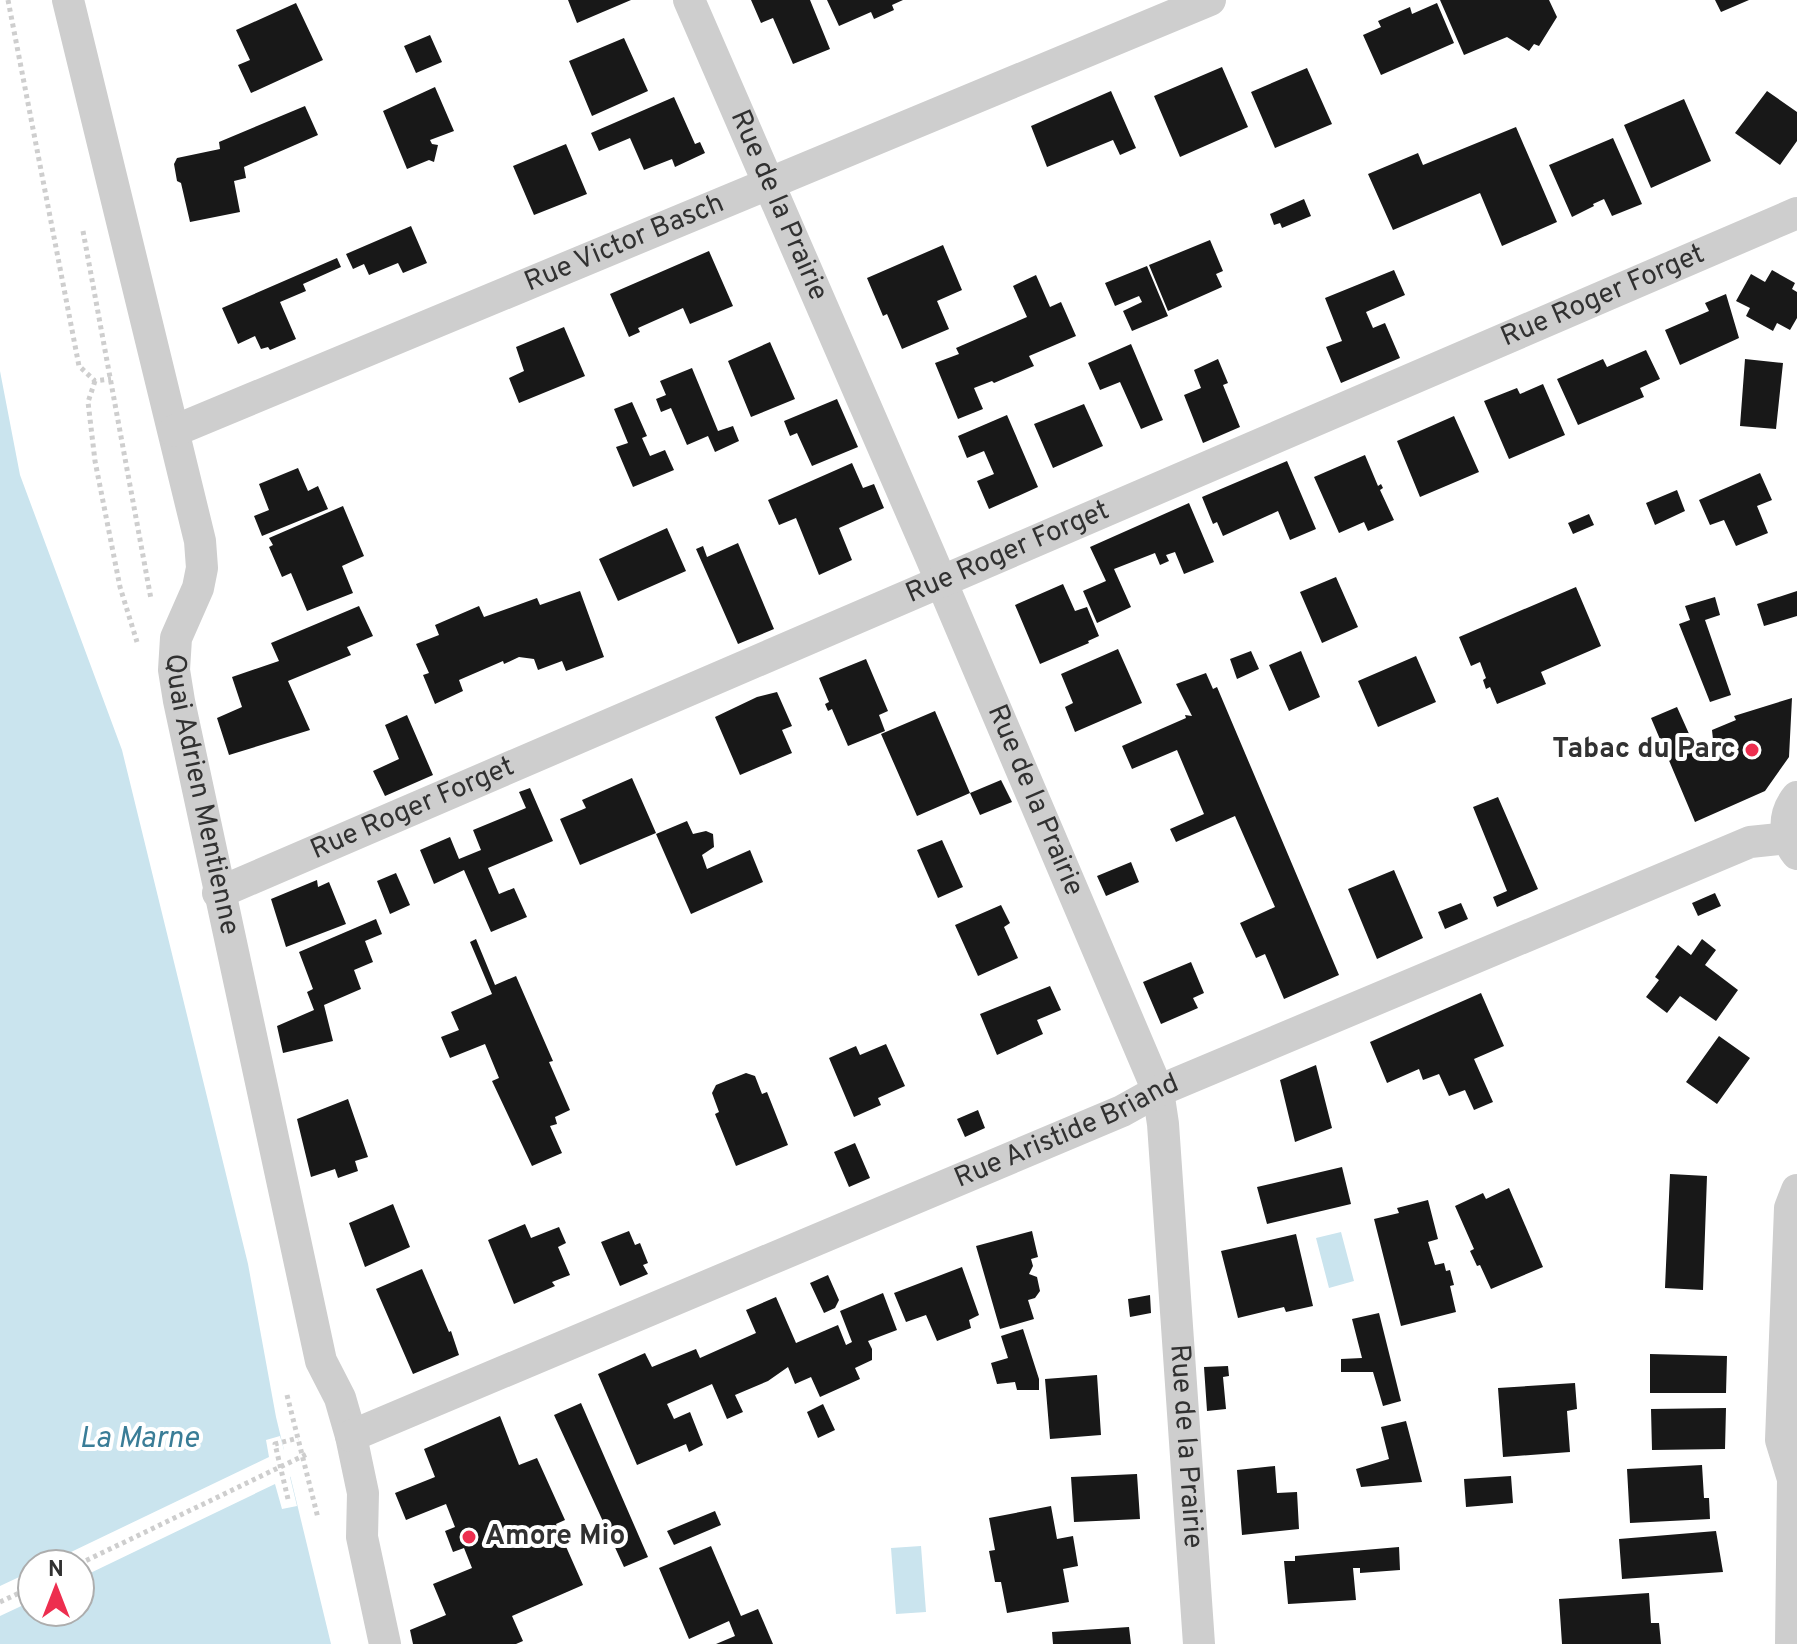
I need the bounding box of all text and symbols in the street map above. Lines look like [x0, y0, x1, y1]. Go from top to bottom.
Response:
street label: Rue de la Prairie [721, 105, 835, 306]
street label: Rue Victor Basch [519, 186, 730, 301]
street label: Rue Roger Forget [1496, 237, 1710, 356]
street label: Rue Roger Forget [901, 493, 1115, 613]
street label: Quai Adrien Mentienne [156, 652, 247, 939]
street label: Rue de la Prairie [978, 700, 1091, 902]
place label: Tabac du Parc [1552, 732, 1736, 768]
marker: Tabac du Parc [1743, 741, 1761, 759]
street label: Rue Roger Forget [305, 749, 520, 869]
street label: Rue Aristide Briand [949, 1066, 1184, 1197]
street label: Rue de la Prairie [1160, 1343, 1210, 1550]
water label: La Marne [79, 1421, 199, 1458]
place label: Amore Mio [485, 1519, 625, 1555]
marker: Amore Mio [460, 1528, 478, 1546]
north arrow [16, 1548, 96, 1628]
text: N [48, 1557, 64, 1584]

